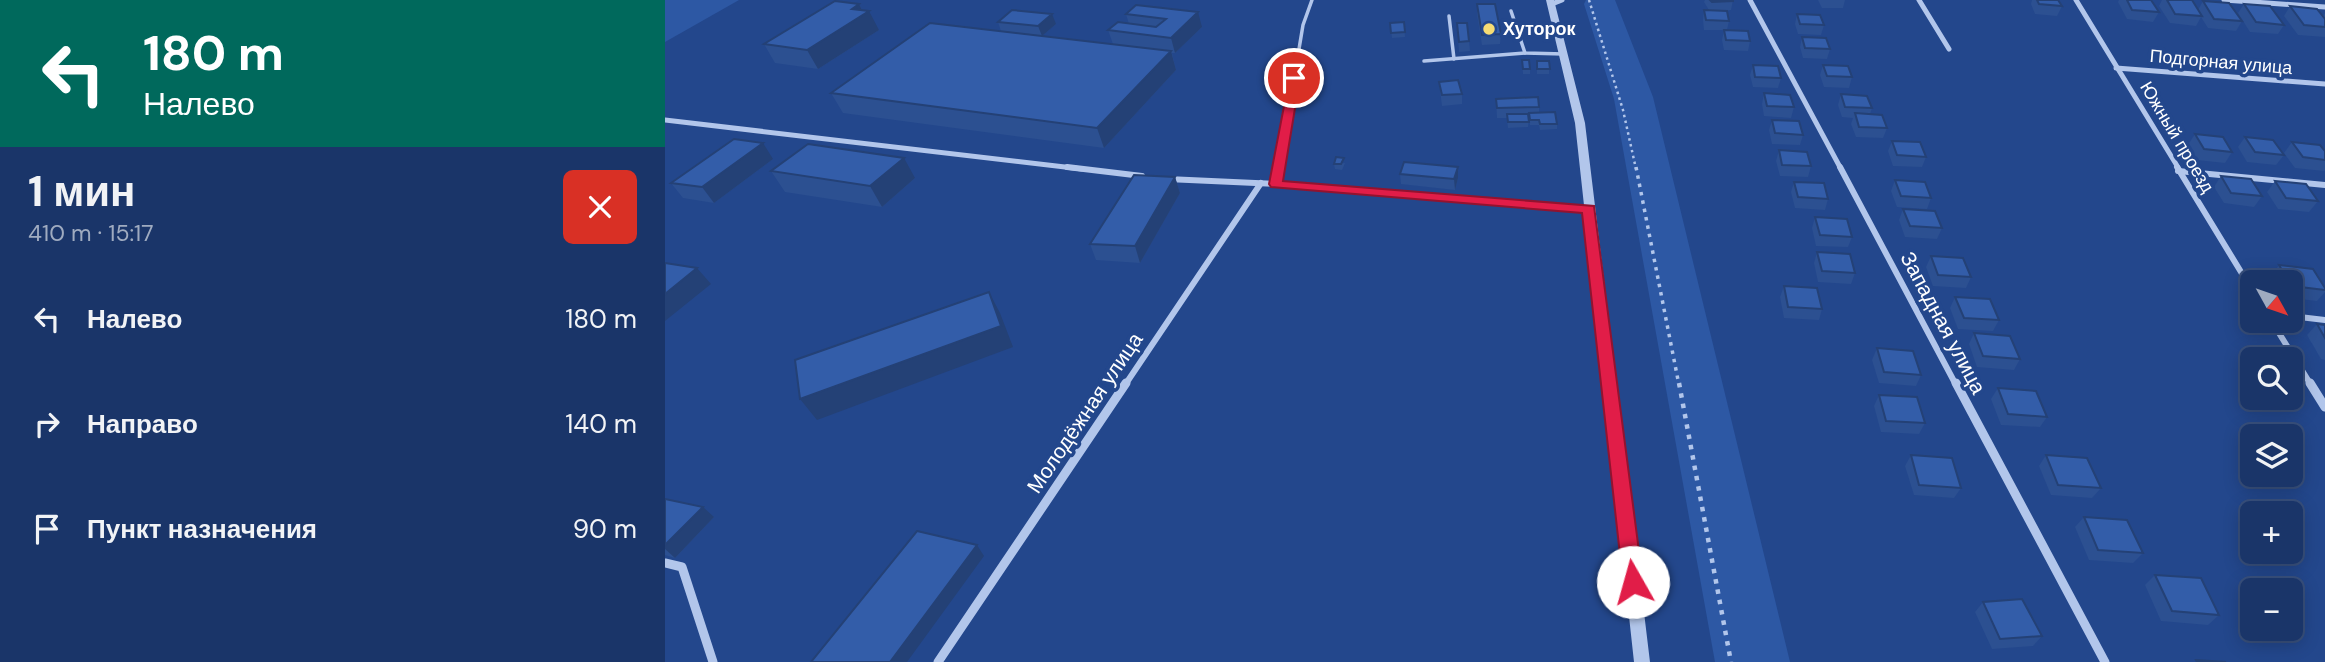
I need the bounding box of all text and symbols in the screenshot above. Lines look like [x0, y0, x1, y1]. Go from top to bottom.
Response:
place label: Хуторок [1503, 17, 1577, 41]
text: 180 m [143, 21, 284, 85]
marker: Хуторок [1481, 21, 1497, 37]
icon: left [28, 28, 119, 119]
street label: Подгорная улица [2149, 44, 2294, 80]
pin [1264, 48, 1324, 108]
icon: arrive [1275, 59, 1313, 97]
street label: Южный проезд [2134, 77, 2220, 197]
text: Налево [143, 83, 255, 125]
text: 1 мин [28, 164, 135, 219]
button: close [563, 170, 637, 244]
text: 410 m · 15:17 [28, 218, 154, 248]
street label: Западная улица [1894, 247, 1993, 399]
north arrow [2240, 270, 2303, 332]
map controls [2240, 270, 2303, 641]
icon: left [28, 300, 66, 338]
text: Налево [87, 302, 182, 336]
text: 180 m [565, 302, 637, 336]
street label: Молодёжная улица [1021, 327, 1150, 499]
button: search [2240, 347, 2303, 410]
icon: right [28, 405, 66, 443]
text: Направо [87, 407, 198, 441]
text: 140 m [565, 407, 637, 441]
button: layers [2240, 424, 2303, 487]
button: + [2240, 501, 2303, 564]
icon: arrive [28, 510, 66, 548]
text: Пункт назначения [87, 512, 317, 546]
text: 90 m [573, 512, 637, 546]
position arrow [1596, 545, 1670, 619]
button: − [2240, 578, 2303, 641]

